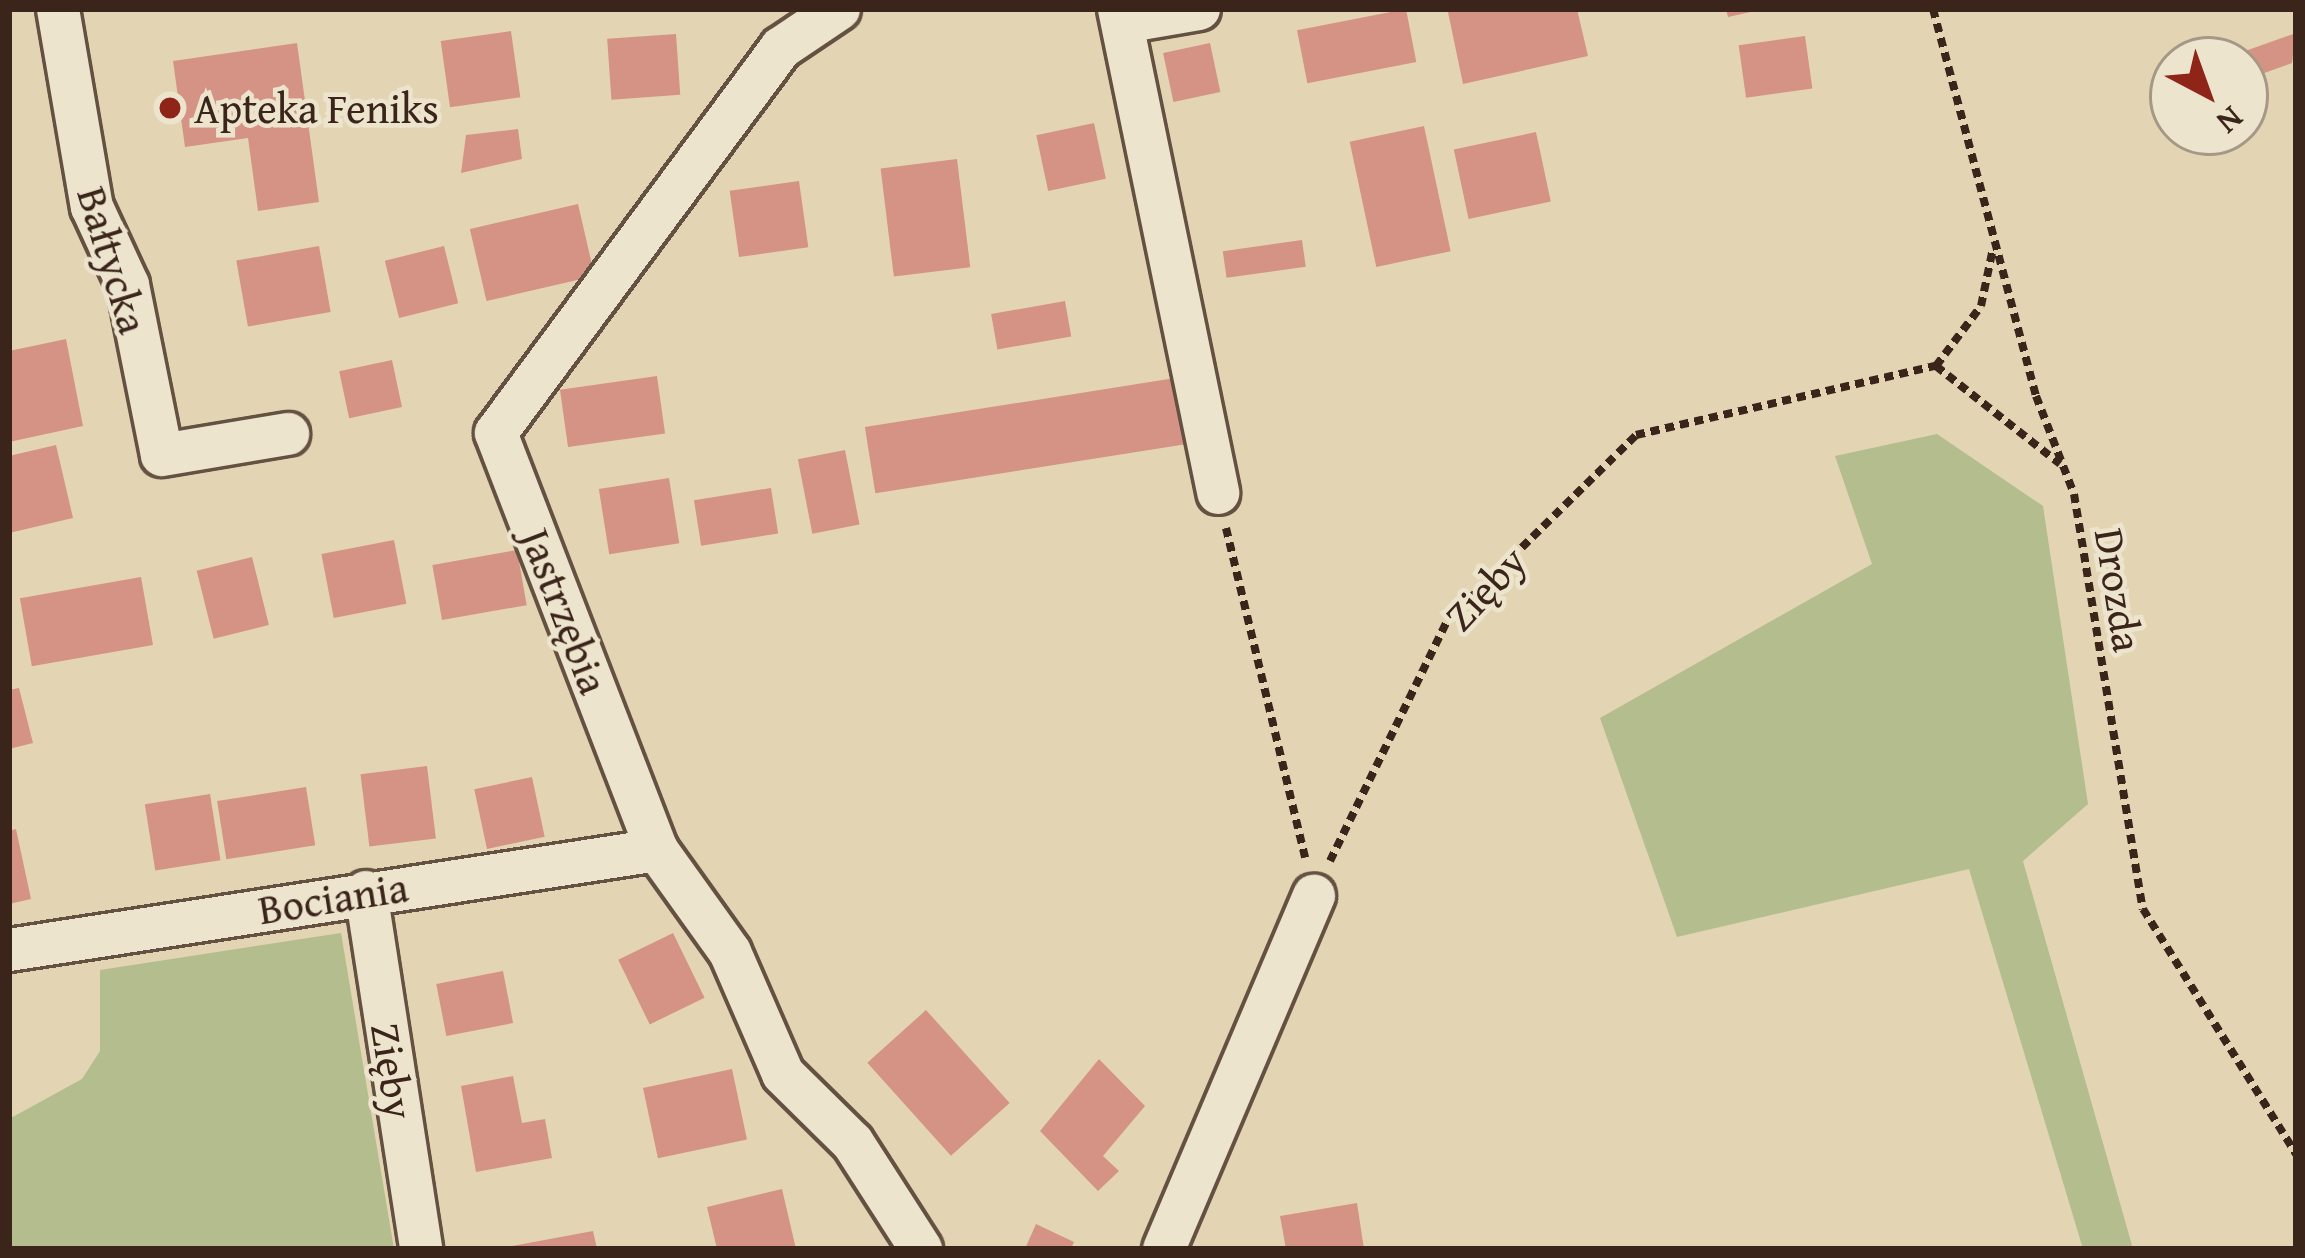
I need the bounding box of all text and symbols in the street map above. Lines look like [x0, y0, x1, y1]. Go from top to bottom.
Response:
north arrow [2149, 36, 2269, 156]
place label: Apteka Feniks [194, 83, 439, 133]
marker: Apteka Feniks [157, 95, 183, 121]
text: N [2207, 96, 2255, 146]
street label: Bałtycka [67, 180, 159, 340]
street label: Jastrzębia [510, 521, 620, 701]
street label: Drozda [2084, 525, 2154, 655]
street label: Zięby [1434, 536, 1536, 640]
street label: Bociania [255, 861, 411, 935]
street label: Zięby [361, 1019, 425, 1123]

